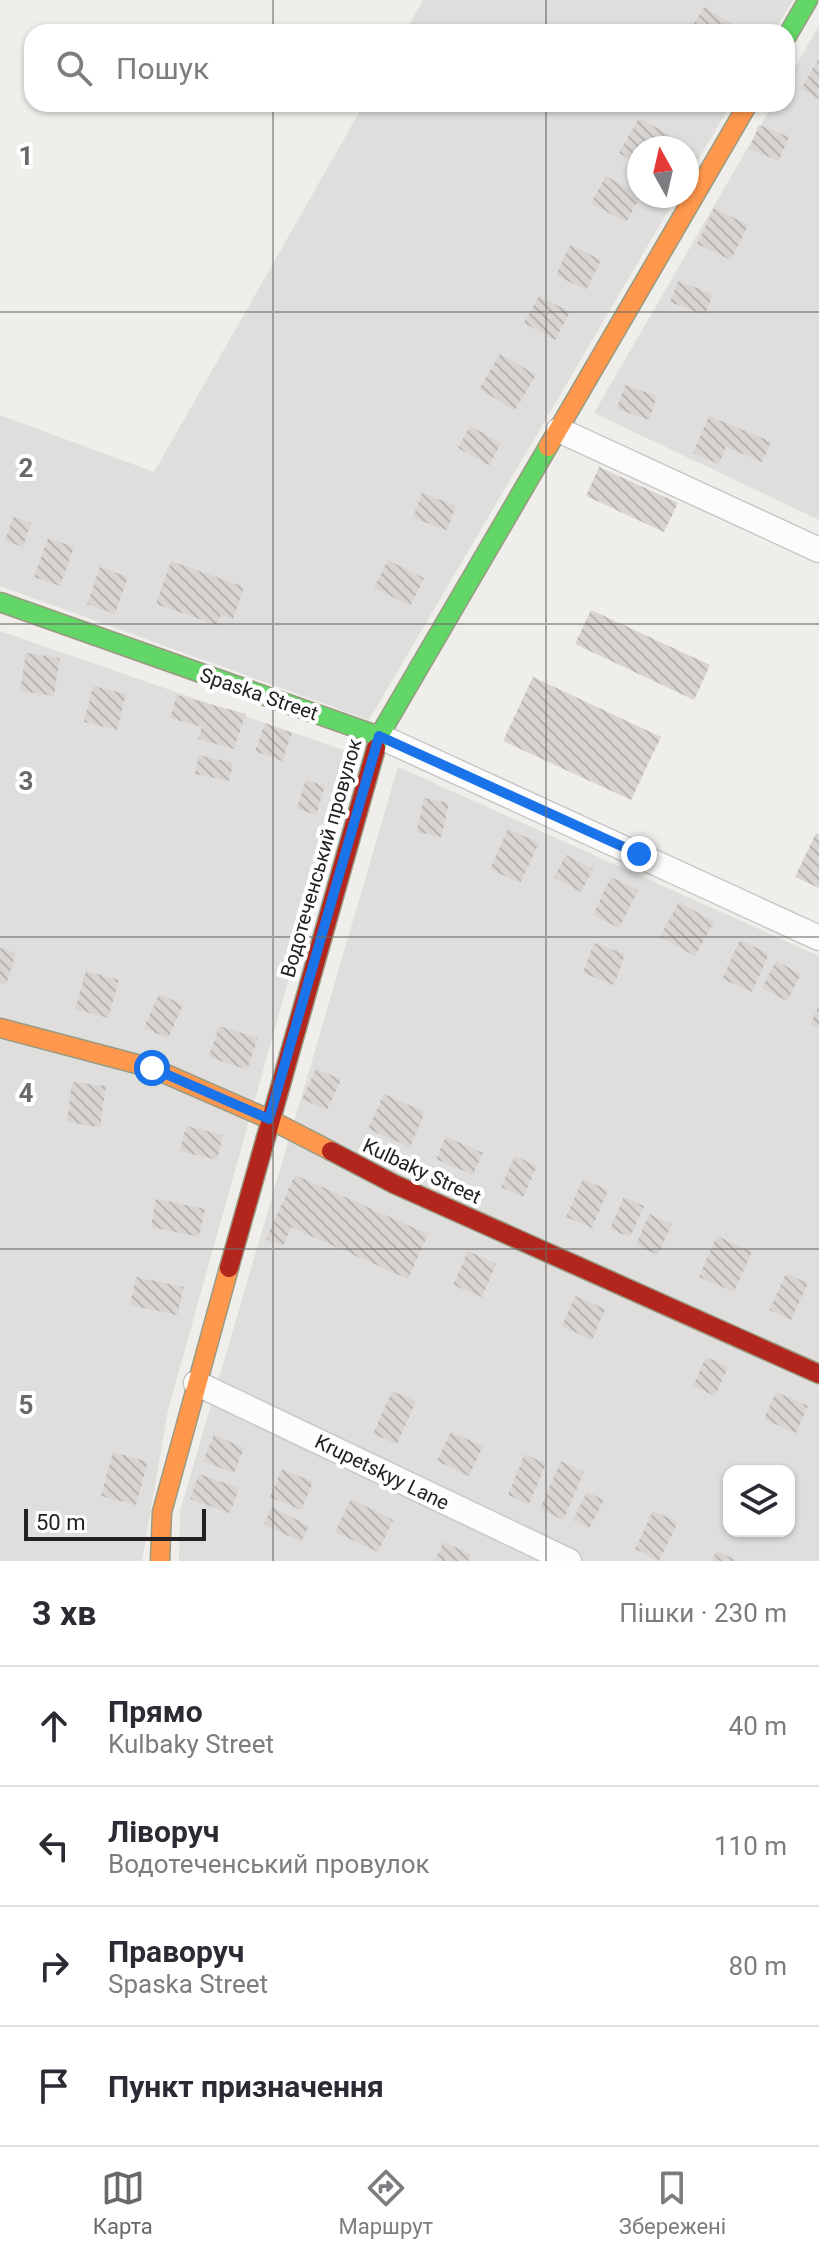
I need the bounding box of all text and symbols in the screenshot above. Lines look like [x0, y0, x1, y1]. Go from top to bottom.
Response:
search box [24, 24, 795, 112]
icon: search [52, 46, 96, 90]
text: Пошук [116, 51, 209, 86]
north arrow [627, 136, 699, 208]
text: 1 [19, 141, 33, 171]
text: 2 [19, 453, 33, 483]
street label: Spaska Street [197, 663, 321, 725]
street label: Водотеченський провулок [275, 736, 367, 980]
text: 3 [19, 766, 33, 796]
route end [621, 836, 657, 872]
route start [134, 1050, 170, 1086]
text: 4 [19, 1078, 34, 1108]
street label: Kulbaky Street [359, 1133, 485, 1209]
text: 5 [19, 1390, 33, 1420]
street label: Krupetskyy Lane [311, 1429, 453, 1515]
map controls [723, 1465, 795, 1537]
button: layers [723, 1465, 795, 1537]
scale bar [24, 1505, 206, 1541]
text: 50 m [36, 1510, 85, 1535]
text: 3 хв [32, 1593, 96, 1633]
text: Пішки · 230 m [619, 1598, 787, 1628]
text: Прямо [108, 1694, 203, 1729]
icon: ahead [32, 1704, 76, 1748]
text: 40 m [729, 1711, 787, 1741]
text: Kulbaky Street [108, 1729, 274, 1759]
text: Ліворуч [108, 1814, 219, 1849]
icon: left [32, 1824, 76, 1868]
text: 110 m [714, 1831, 787, 1861]
text: Водотеченський провулок [108, 1849, 430, 1879]
text: Праворуч [108, 1934, 244, 1969]
icon: right [32, 1944, 76, 1988]
text: 80 m [729, 1951, 787, 1981]
text: Spaska Street [108, 1969, 268, 1999]
icon: arrive [32, 2064, 76, 2108]
text: Пункт призначення [108, 2069, 384, 2104]
tab: Карта [93, 2166, 153, 2239]
tab: Маршрут [339, 2166, 433, 2239]
tab: Збережені [619, 2166, 726, 2239]

